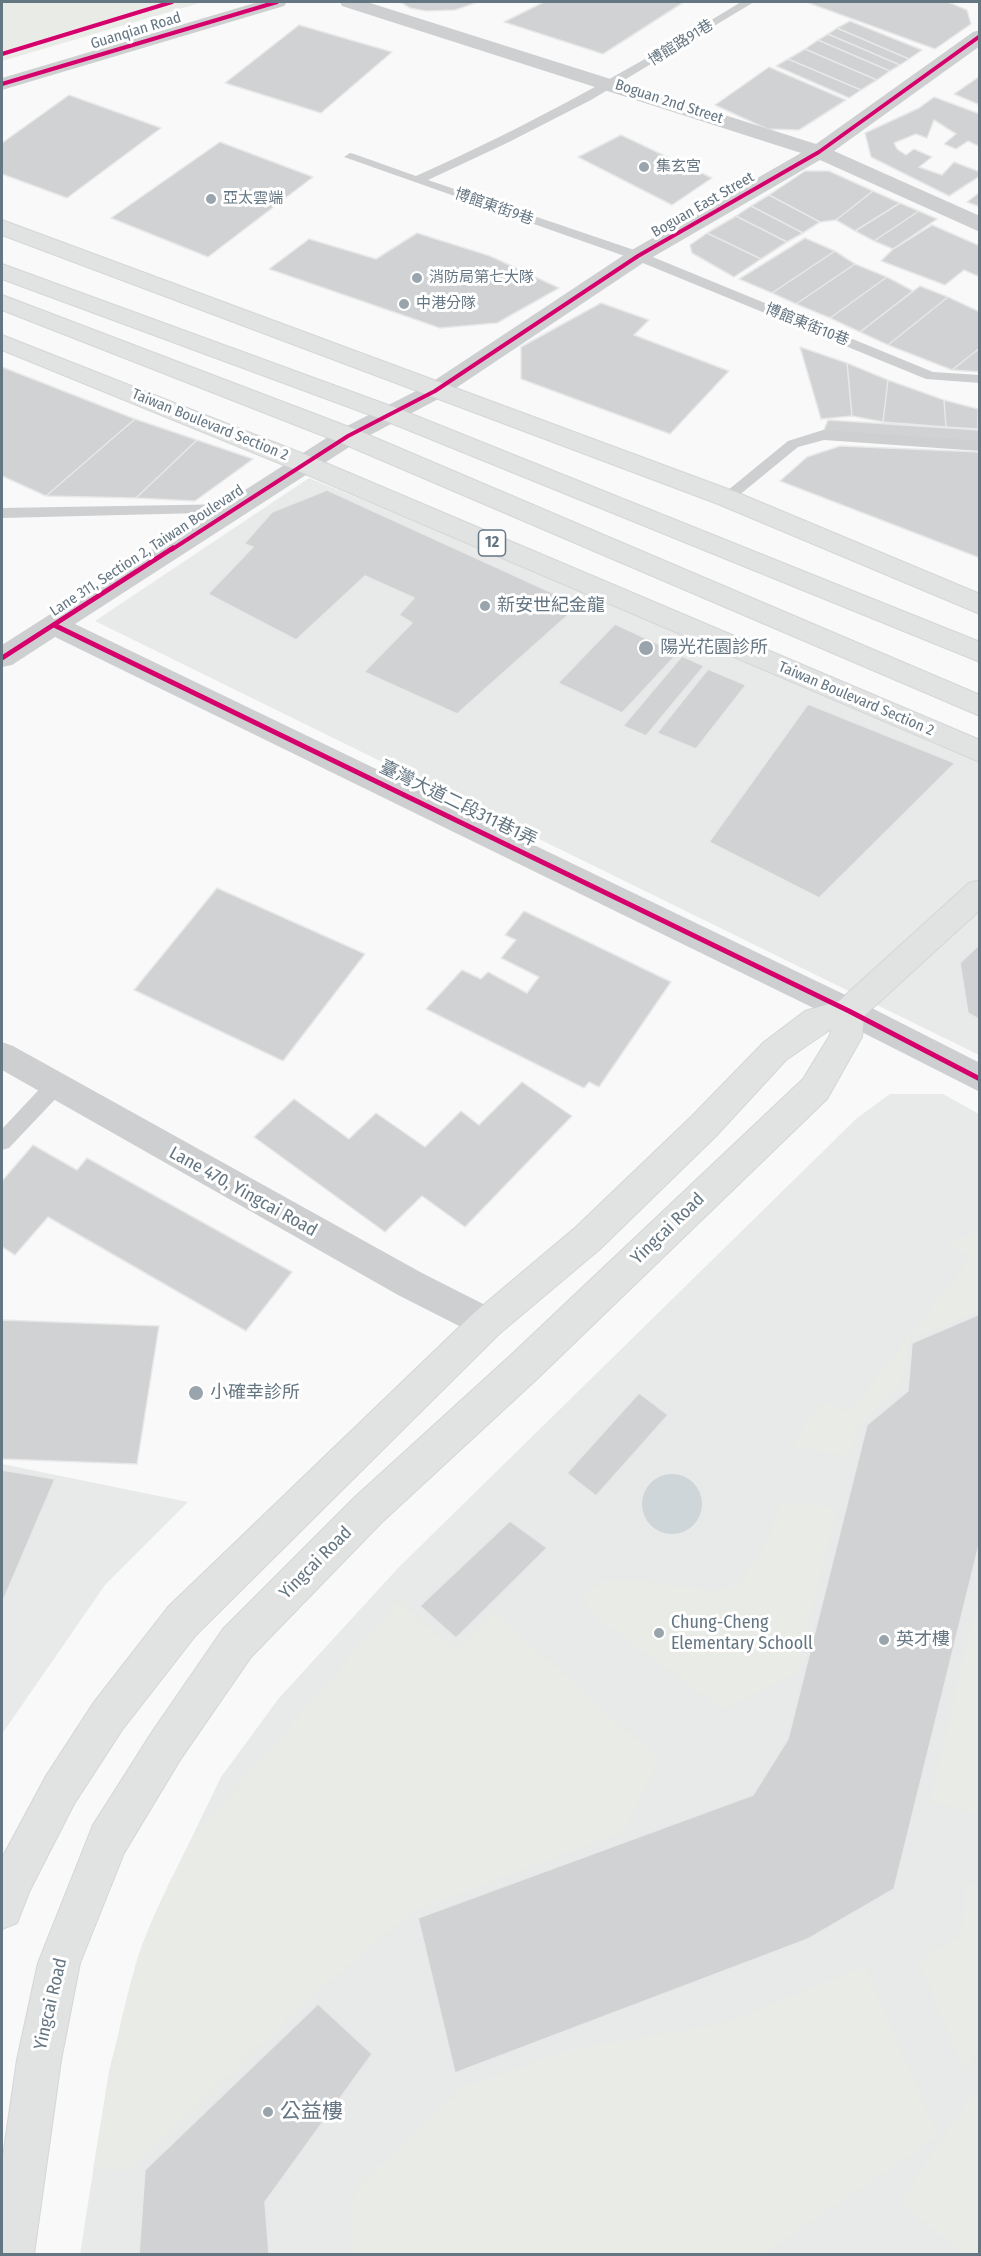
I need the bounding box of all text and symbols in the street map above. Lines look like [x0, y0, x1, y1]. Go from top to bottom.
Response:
street label: Guanqian Road [89, 9, 183, 53]
street label: 博館路91巷 [645, 16, 717, 70]
street label: Boguan 2nd Street [613, 76, 725, 128]
place label: 集玄宮 [656, 158, 701, 176]
marker: 集玄宮 [637, 160, 651, 174]
street label: Boguan East Street [649, 168, 757, 242]
street label: 博館東街9巷 [452, 185, 536, 229]
place label: 亞太雲端 [223, 190, 283, 208]
marker: 亞太雲端 [204, 192, 218, 206]
place label: 消防局第七大隊 [429, 269, 534, 287]
marker: 消防局第七大隊 [410, 271, 424, 285]
place label: 中港分隊 [416, 295, 476, 313]
marker: 中港分隊 [397, 297, 411, 311]
street label: 博館東街10巷 [763, 300, 851, 350]
street label: Taiwan Boulevard Section 2 [129, 385, 291, 465]
street label: Lane 311, Section 2, Taiwan Boulevard [47, 482, 247, 620]
road number: 12 [478, 530, 506, 556]
place label: 新安世紀金龍 [497, 595, 605, 617]
marker: 新安世紀金龍 [478, 599, 492, 613]
place label: 陽光花園診所 [660, 637, 768, 659]
marker: 陽光花園診所 [637, 639, 655, 657]
street label: Taiwan Boulevard Section 2 [776, 658, 936, 740]
street label: 臺灣大道二段311巷1弄 [376, 756, 540, 852]
street label: Lane 470, Yingcai Road [165, 1142, 321, 1242]
street label: Yingcai Road [627, 1189, 709, 1269]
place label: 小確幸診所 [210, 1382, 300, 1404]
marker: 小確幸診所 [187, 1384, 205, 1402]
street label: Yingcai Road [275, 1522, 357, 1604]
place label: Chung-Cheng Elementary Schooll [671, 1612, 813, 1654]
marker: Chung-Cheng Elementary Schooll [652, 1626, 666, 1640]
place label: 英才樓 [896, 1629, 950, 1651]
marker: 英才樓 [877, 1633, 891, 1647]
street label: Yingcai Road [30, 1956, 72, 2052]
place label: 公益樓 [280, 2099, 343, 2125]
marker: 公益樓 [261, 2105, 275, 2119]

